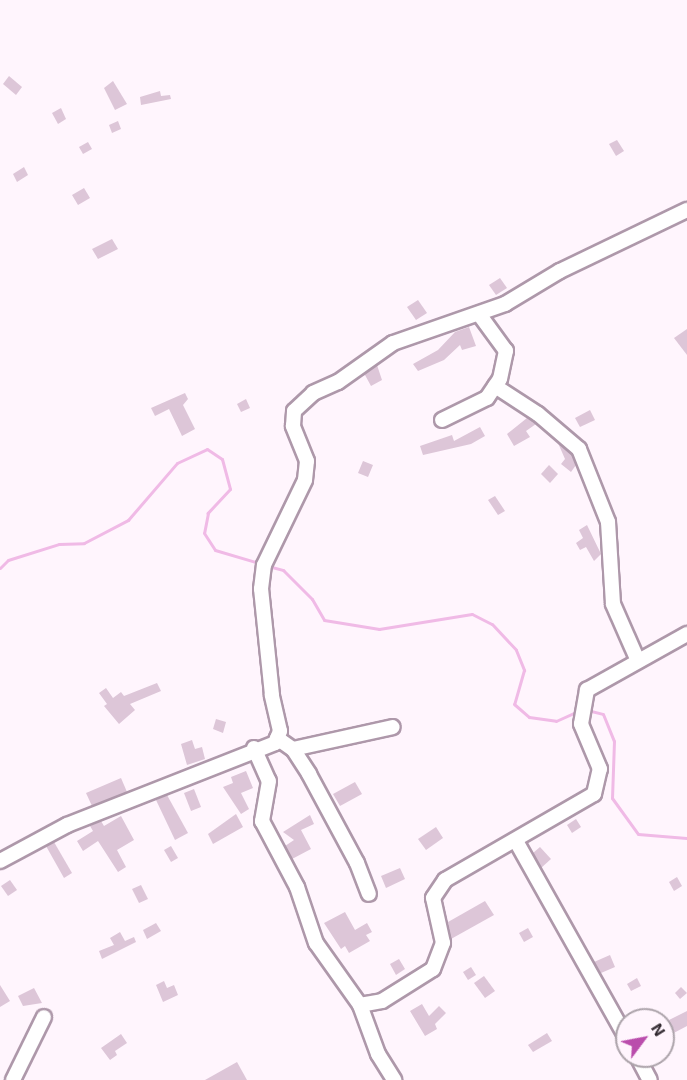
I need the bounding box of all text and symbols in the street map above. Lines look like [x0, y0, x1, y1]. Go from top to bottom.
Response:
north arrow [615, 1008, 675, 1068]
text: N [648, 1019, 670, 1039]

